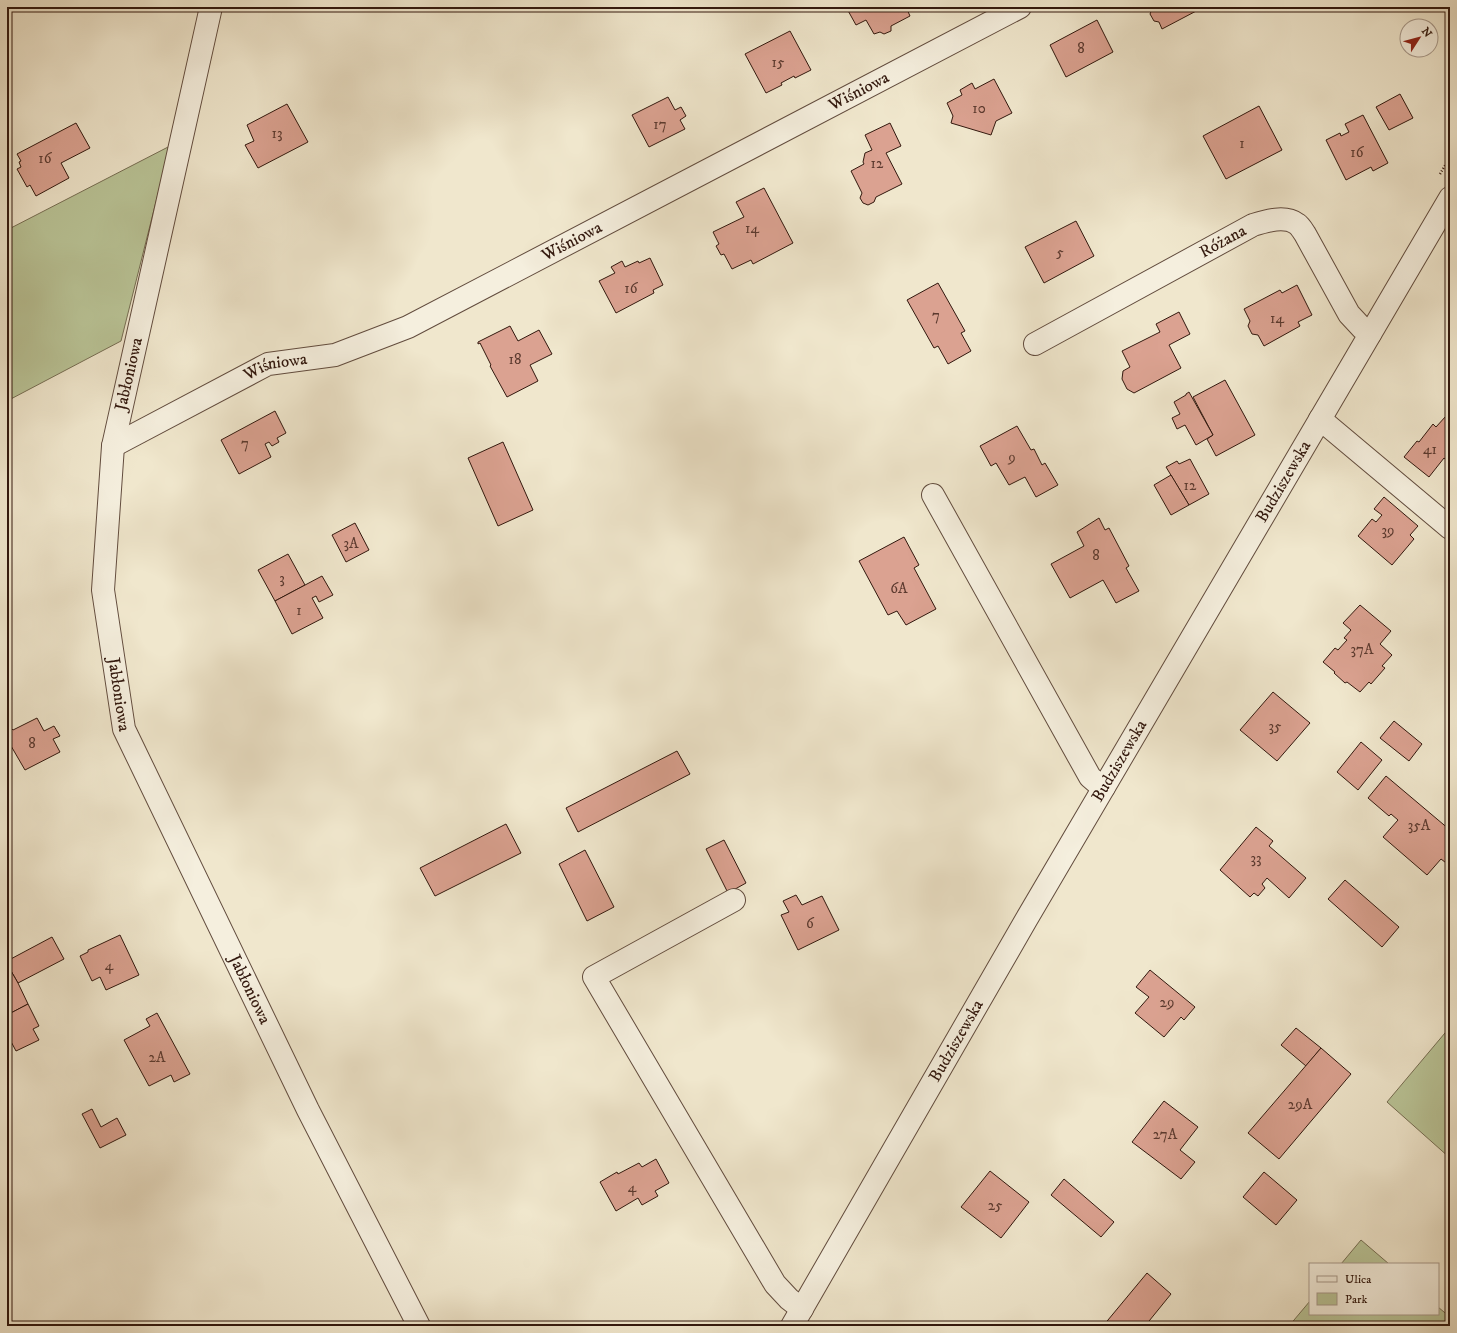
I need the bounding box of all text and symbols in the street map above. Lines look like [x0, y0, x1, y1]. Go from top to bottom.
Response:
north arrow [1399, 18, 1439, 58]
text: N [1418, 25, 1435, 40]
house number: 8 [1077, 39, 1085, 58]
house number: 15 [772, 53, 785, 72]
street label: Wiśniowa [824, 66, 894, 117]
house number: 10 [972, 99, 986, 118]
house number: 17 [653, 115, 667, 134]
house number: 13 [271, 124, 283, 143]
house number: 1 [1239, 134, 1245, 153]
house number: 16 [1350, 143, 1365, 162]
house number: 16 [38, 149, 53, 168]
house number: 12 [871, 154, 884, 173]
street label: Wiśniowa [537, 216, 607, 267]
house number: 14 [745, 219, 759, 238]
street label: Różana [1196, 219, 1251, 263]
house number: 5 [1056, 243, 1064, 262]
house number: 16 [624, 279, 639, 298]
house number: 7 [932, 306, 940, 325]
house number: 14 [1270, 309, 1284, 328]
street label: Jabłoniowa [109, 334, 148, 415]
street label: Wiśniowa [239, 348, 309, 386]
house number: 18 [508, 350, 522, 369]
house number: 7 [241, 434, 249, 453]
street label: Budziszewska [1251, 436, 1316, 527]
house number: 41 [1423, 440, 1437, 459]
house number: 9 [1007, 448, 1016, 467]
house number: 12 [1184, 476, 1197, 495]
house number: 39 [1381, 521, 1395, 540]
house number: 3A [343, 534, 359, 553]
house number: 8 [1092, 546, 1100, 565]
house number: 3 [279, 569, 285, 588]
house number: 6A [890, 579, 908, 598]
house number: 1 [296, 601, 302, 620]
house number: 37A [1350, 640, 1374, 659]
street label: Jabłoniowa [102, 654, 135, 734]
street label: Budziszewska [1087, 715, 1152, 806]
house number: 35 [1268, 717, 1282, 736]
house number: 8 [28, 734, 36, 753]
house number: 35A [1408, 816, 1431, 835]
house number: 33 [1250, 849, 1262, 868]
house number: 6 [806, 914, 815, 933]
street label: Jabłoniowa [223, 949, 276, 1029]
house number: 4 [105, 956, 114, 975]
house number: 29 [1160, 993, 1174, 1012]
street label: Budziszewska [924, 995, 989, 1086]
house number: 2A [149, 1048, 166, 1067]
house number: 29A [1288, 1095, 1313, 1114]
house number: 27A [1153, 1125, 1178, 1144]
house number: 4 [628, 1178, 637, 1197]
house number: 25 [988, 1196, 1003, 1215]
legend [1309, 1263, 1439, 1315]
text: Ulica [1345, 1272, 1372, 1287]
text: Park [1345, 1292, 1367, 1307]

